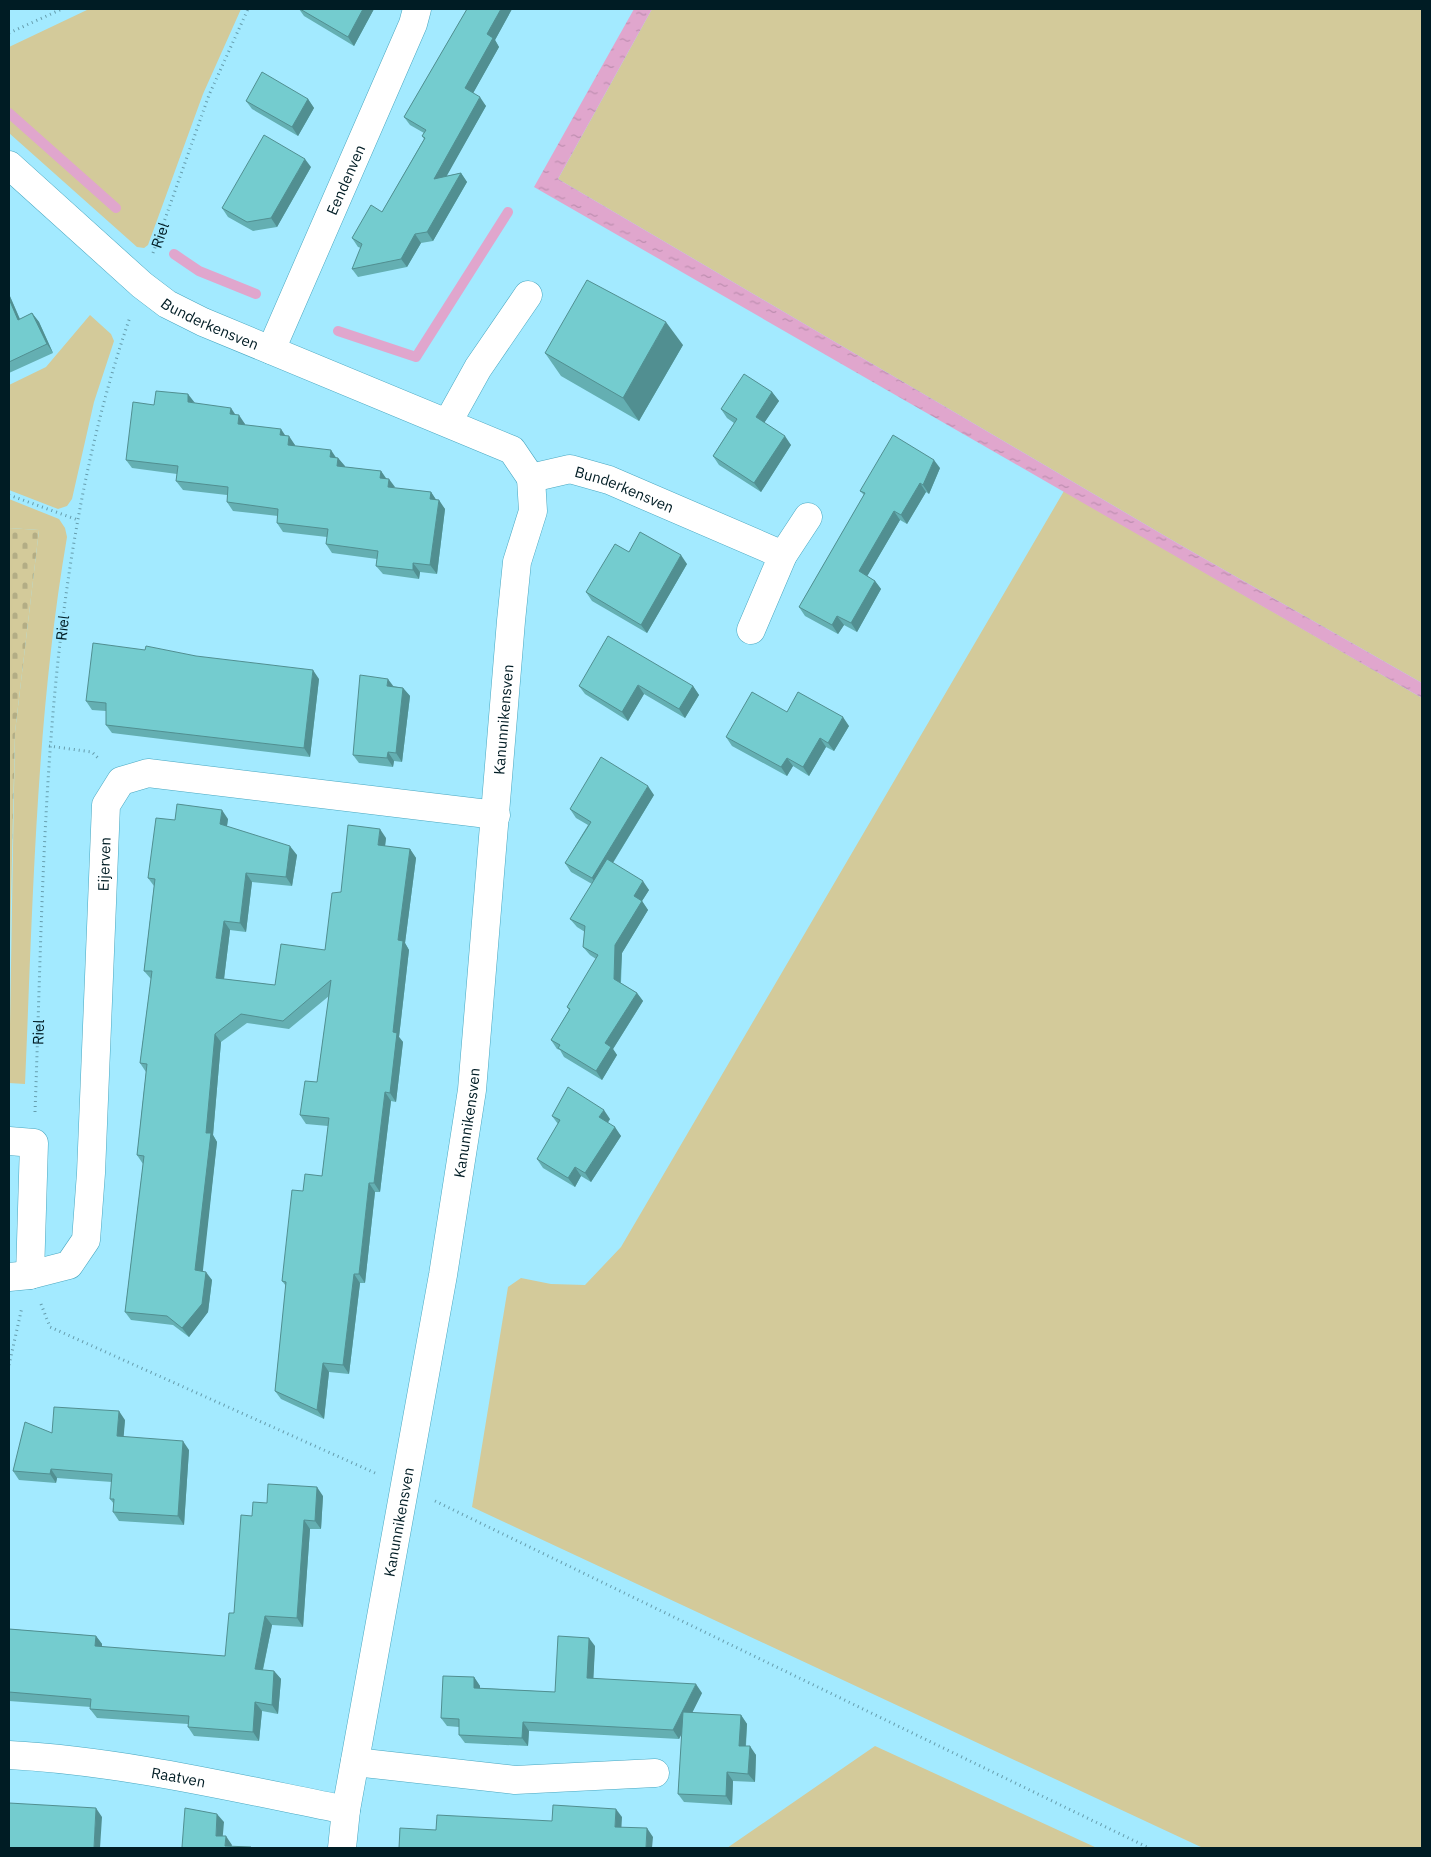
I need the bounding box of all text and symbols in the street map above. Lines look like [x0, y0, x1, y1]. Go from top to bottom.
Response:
street label: Eendenven [322, 141, 369, 218]
street label: Riel [146, 220, 173, 250]
street label: Bunderkensven [157, 293, 262, 354]
street label: Bunderkensven [573, 461, 677, 516]
street label: Riel [51, 614, 73, 642]
street label: Kanunnikensven [489, 663, 517, 775]
street label: Eijerven [93, 837, 114, 892]
street label: Riel [28, 1019, 48, 1045]
street label: Kanunnikensven [449, 1067, 483, 1179]
street label: Kanunnikensven [379, 1466, 417, 1578]
street label: Raatven [150, 1762, 207, 1791]

